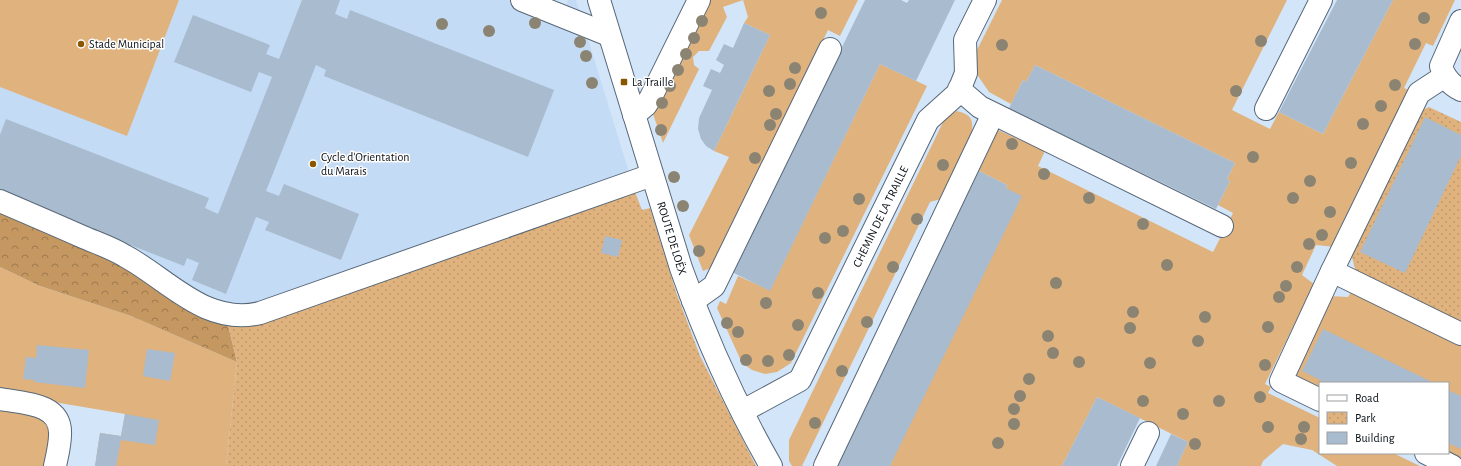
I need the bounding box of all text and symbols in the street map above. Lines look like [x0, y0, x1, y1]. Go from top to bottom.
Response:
place label: Stade Municipal [89, 38, 164, 50]
marker: Stade Municipal [76, 39, 86, 49]
place label: La Traille [632, 76, 673, 88]
marker: La Traille [619, 77, 629, 87]
place label: Cycle d'Orientation du Marais [321, 151, 409, 177]
marker: Cycle d'Orientation du Marais [308, 159, 318, 169]
street label: CHEMIN DE LA TRAILLE [851, 164, 910, 269]
street label: ROUTE DE LOËX [655, 200, 689, 276]
legend [1319, 382, 1449, 454]
text: Road [1355, 392, 1379, 404]
text: Park [1355, 412, 1376, 424]
text: Building [1355, 432, 1395, 444]

